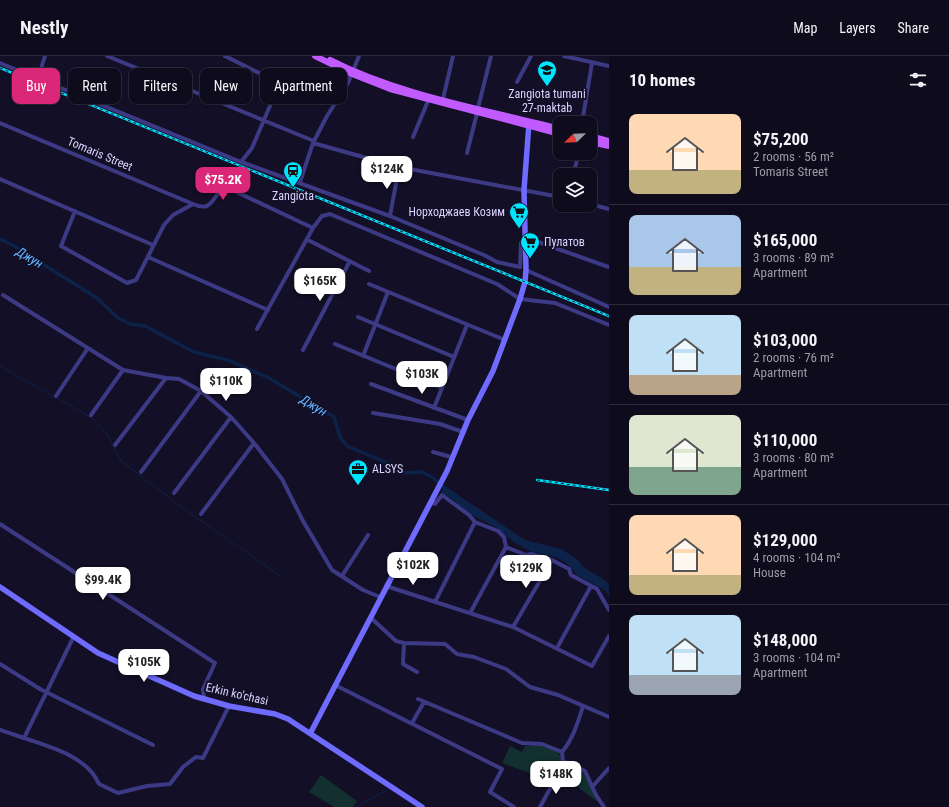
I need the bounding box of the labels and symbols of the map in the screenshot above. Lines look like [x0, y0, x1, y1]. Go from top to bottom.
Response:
school or university icon: Zangiota tumani 27-maktab [536, 59, 558, 87]
place label: Zangiota tumani 27-maktab [508, 87, 586, 115]
north arrow [553, 116, 597, 160]
street label: Tomaris Street [65, 134, 135, 174]
pin: $124K [359, 156, 415, 190]
station icon: Zangiota [282, 160, 304, 188]
pin: $75.2K [190, 167, 256, 201]
place label: Zangiota [272, 189, 314, 203]
supermarket icon: Норходжаев Козим [508, 201, 530, 229]
place label: Норходжаев Козим [409, 205, 505, 219]
supermarket icon: Пулатов [519, 231, 541, 259]
place label: Пулатов [544, 235, 585, 249]
water label: Джун [13, 243, 46, 271]
pin: $165K [292, 268, 348, 302]
pin: $103K [394, 361, 450, 395]
pin: $110K [198, 368, 254, 402]
water label: Джун [297, 391, 330, 420]
office icon: ALSYS [347, 458, 369, 486]
place label: ALSYS [372, 462, 403, 476]
pin: $102K [385, 552, 441, 586]
pin: $129K [498, 555, 554, 589]
pin: $99.4K [70, 567, 136, 601]
pin: $105K [116, 649, 172, 683]
street label: Erkin ko'chasi [204, 680, 270, 708]
pin: $148K [528, 761, 584, 795]

